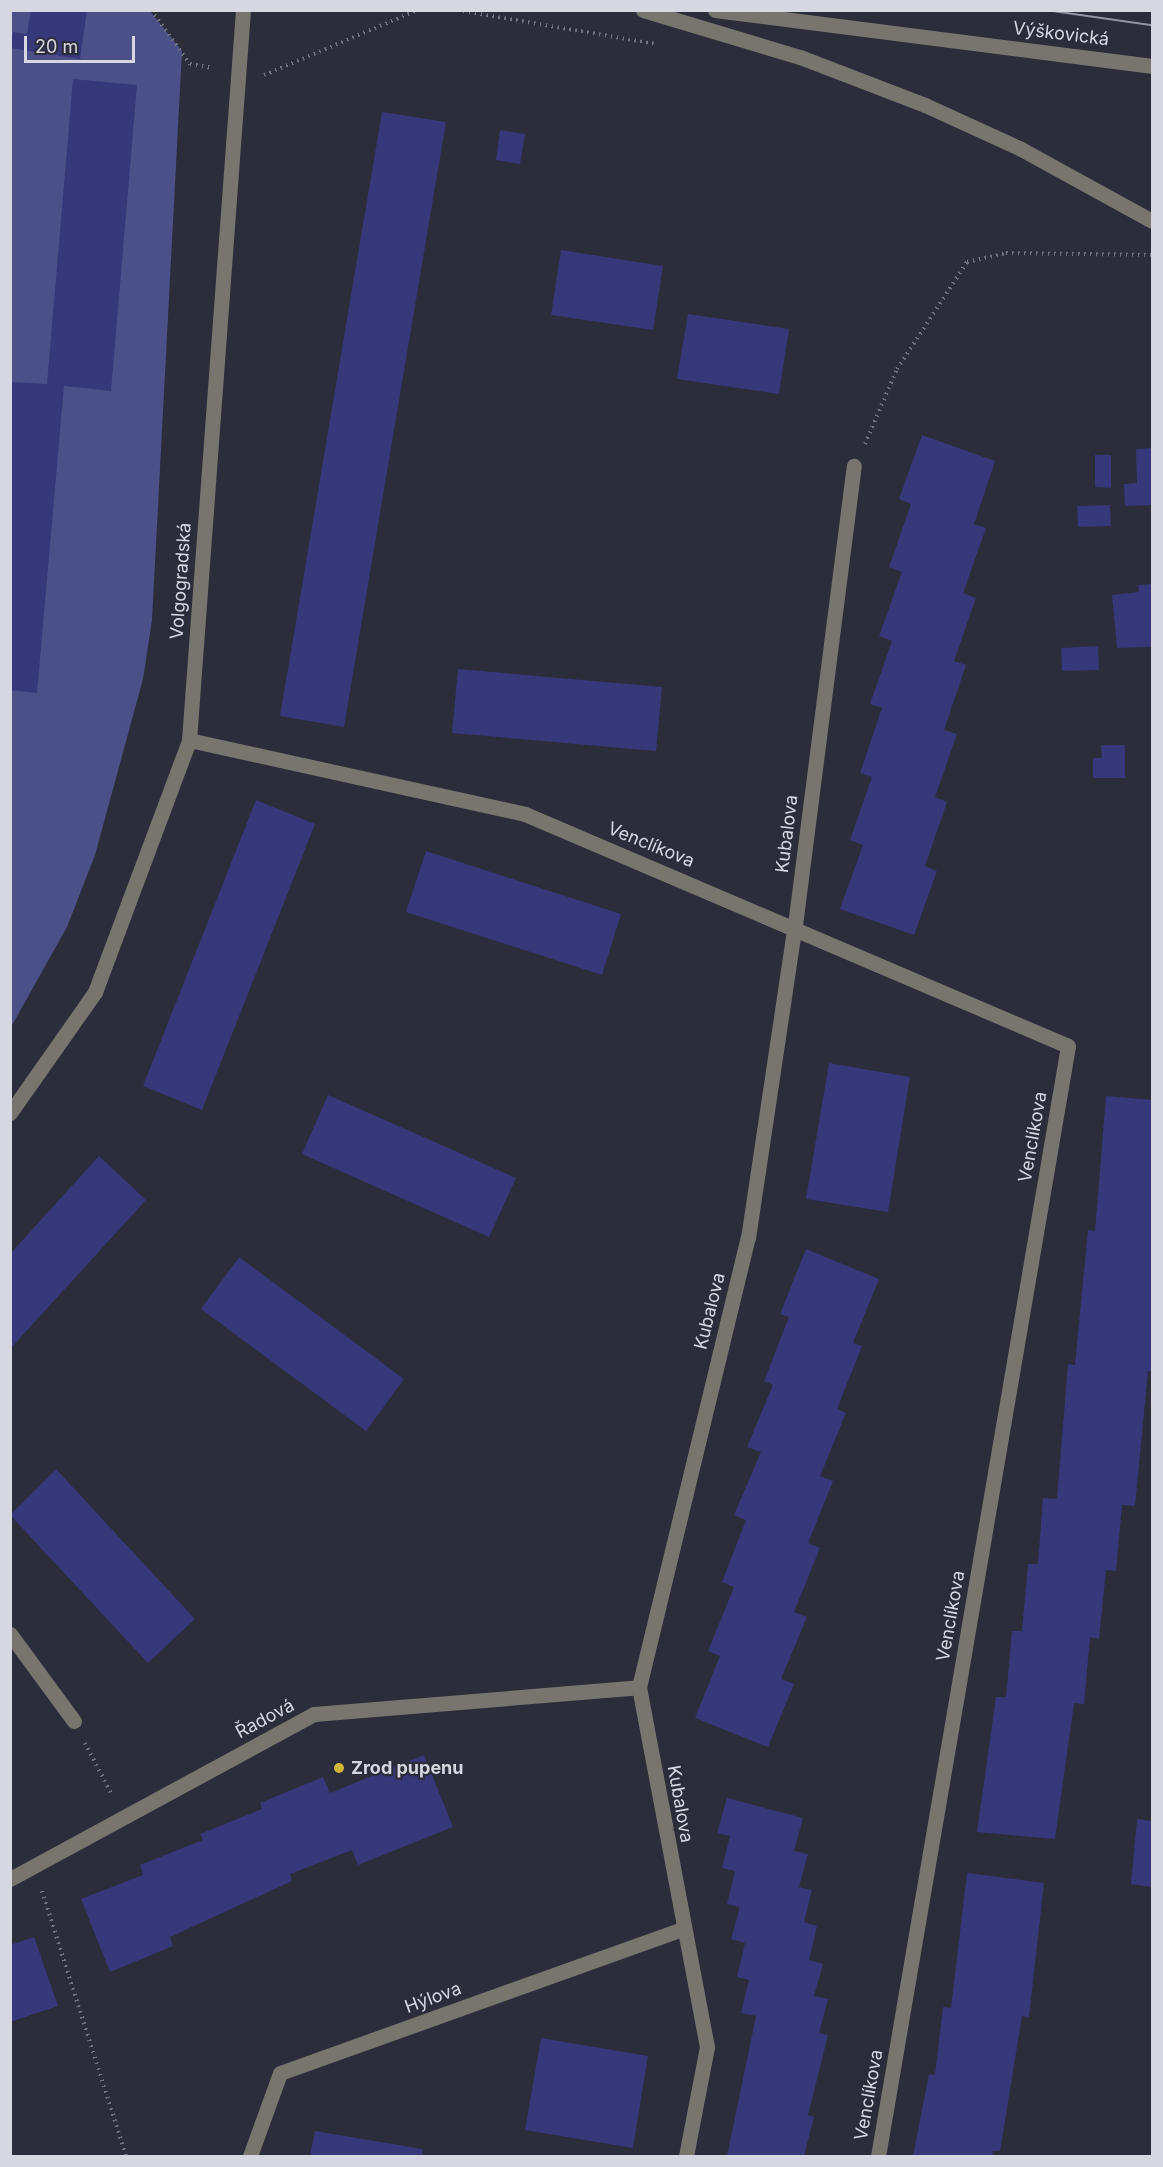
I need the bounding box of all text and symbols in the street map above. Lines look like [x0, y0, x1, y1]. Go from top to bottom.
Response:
street label: Výškovická [1012, 17, 1110, 51]
scale bar [27, 24, 138, 62]
text: 20 m [35, 36, 78, 57]
street label: Volgogradská [166, 522, 196, 640]
street label: Kubalova [772, 794, 802, 874]
street label: Venclíkova [604, 818, 698, 872]
street label: Venclíkova [1014, 1090, 1052, 1184]
street label: Kubalova [690, 1270, 730, 1352]
street label: Venclíkova [932, 1569, 970, 1663]
street label: Řadová [232, 1695, 298, 1743]
place label: Zrod pupenu [351, 1757, 464, 1779]
marker: Zrod pupenu [332, 1761, 346, 1775]
street label: Kubalova [663, 1764, 697, 1844]
street label: Hýlova [402, 1978, 464, 2018]
street label: Venclíkova [850, 2048, 888, 2142]

